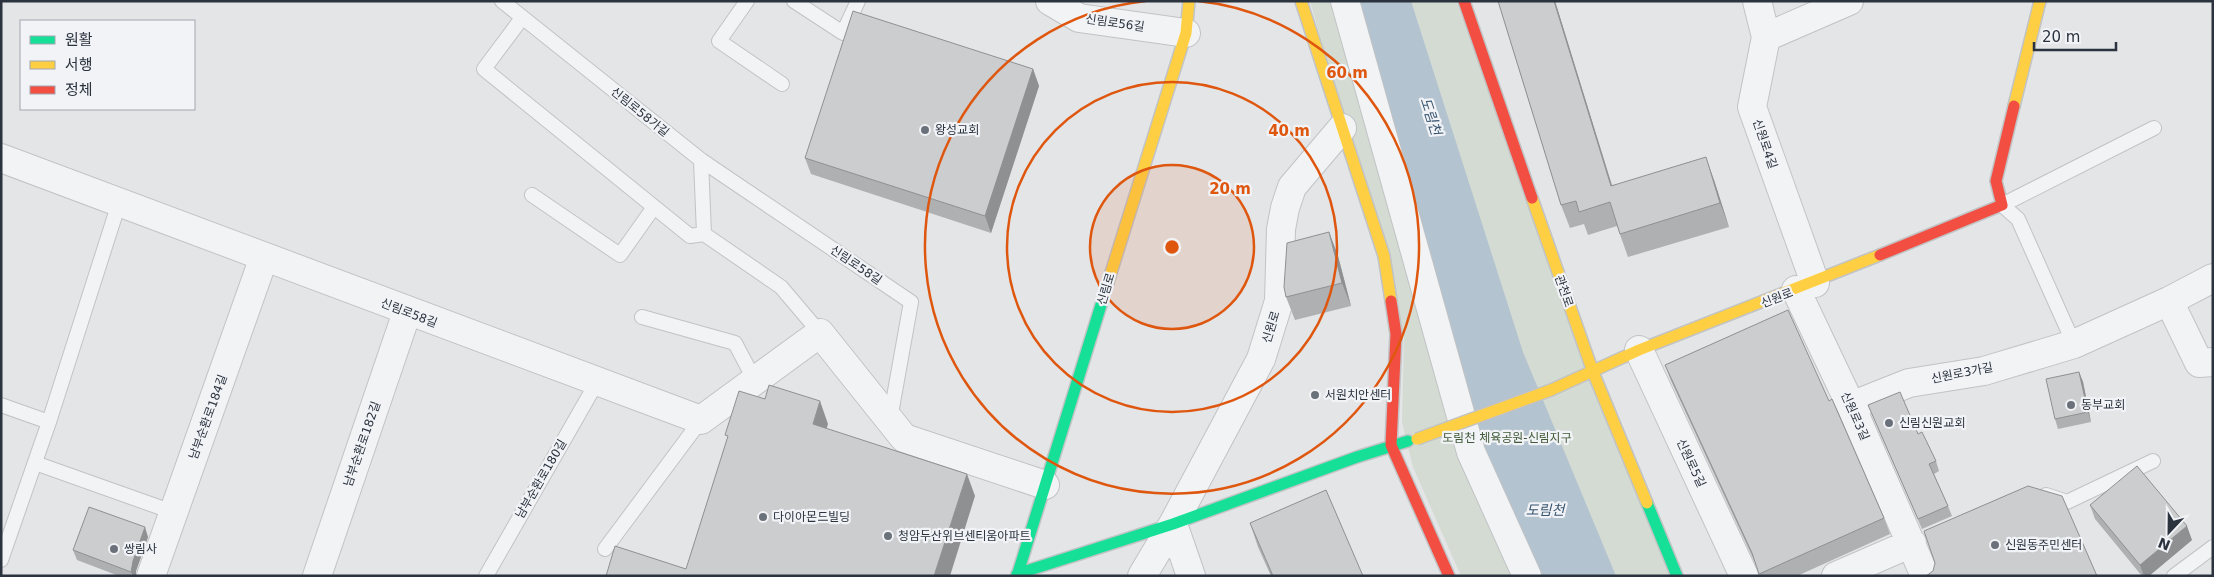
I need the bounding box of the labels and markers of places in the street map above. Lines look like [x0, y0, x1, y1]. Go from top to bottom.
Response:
place label: 왕성교회 [935, 123, 979, 137]
marker: 왕성교회 [919, 124, 931, 136]
centre of rings [1163, 238, 1181, 256]
place label: 서원치안센터 [1325, 388, 1391, 402]
marker: 서원치안센터 [1309, 389, 1321, 401]
place label: 동부교회 [2081, 398, 2125, 412]
marker: 동부교회 [2065, 399, 2077, 411]
place label: 신림신원교회 [1899, 416, 1965, 430]
marker: 신림신원교회 [1883, 417, 1895, 429]
place label: 다이아몬드빌딩 [773, 510, 850, 524]
marker: 다이아몬드빌딩 [757, 511, 769, 523]
place label: 청암두산위브센티움아파트 [898, 529, 1030, 543]
marker: 청암두산위브센티움아파트 [882, 530, 894, 542]
place label: 신원동주민센터 [2005, 538, 2082, 552]
marker: 신원동주민센터 [1989, 539, 2001, 551]
place label: 쌍림사 [124, 542, 157, 556]
marker: 쌍림사 [108, 543, 120, 555]

